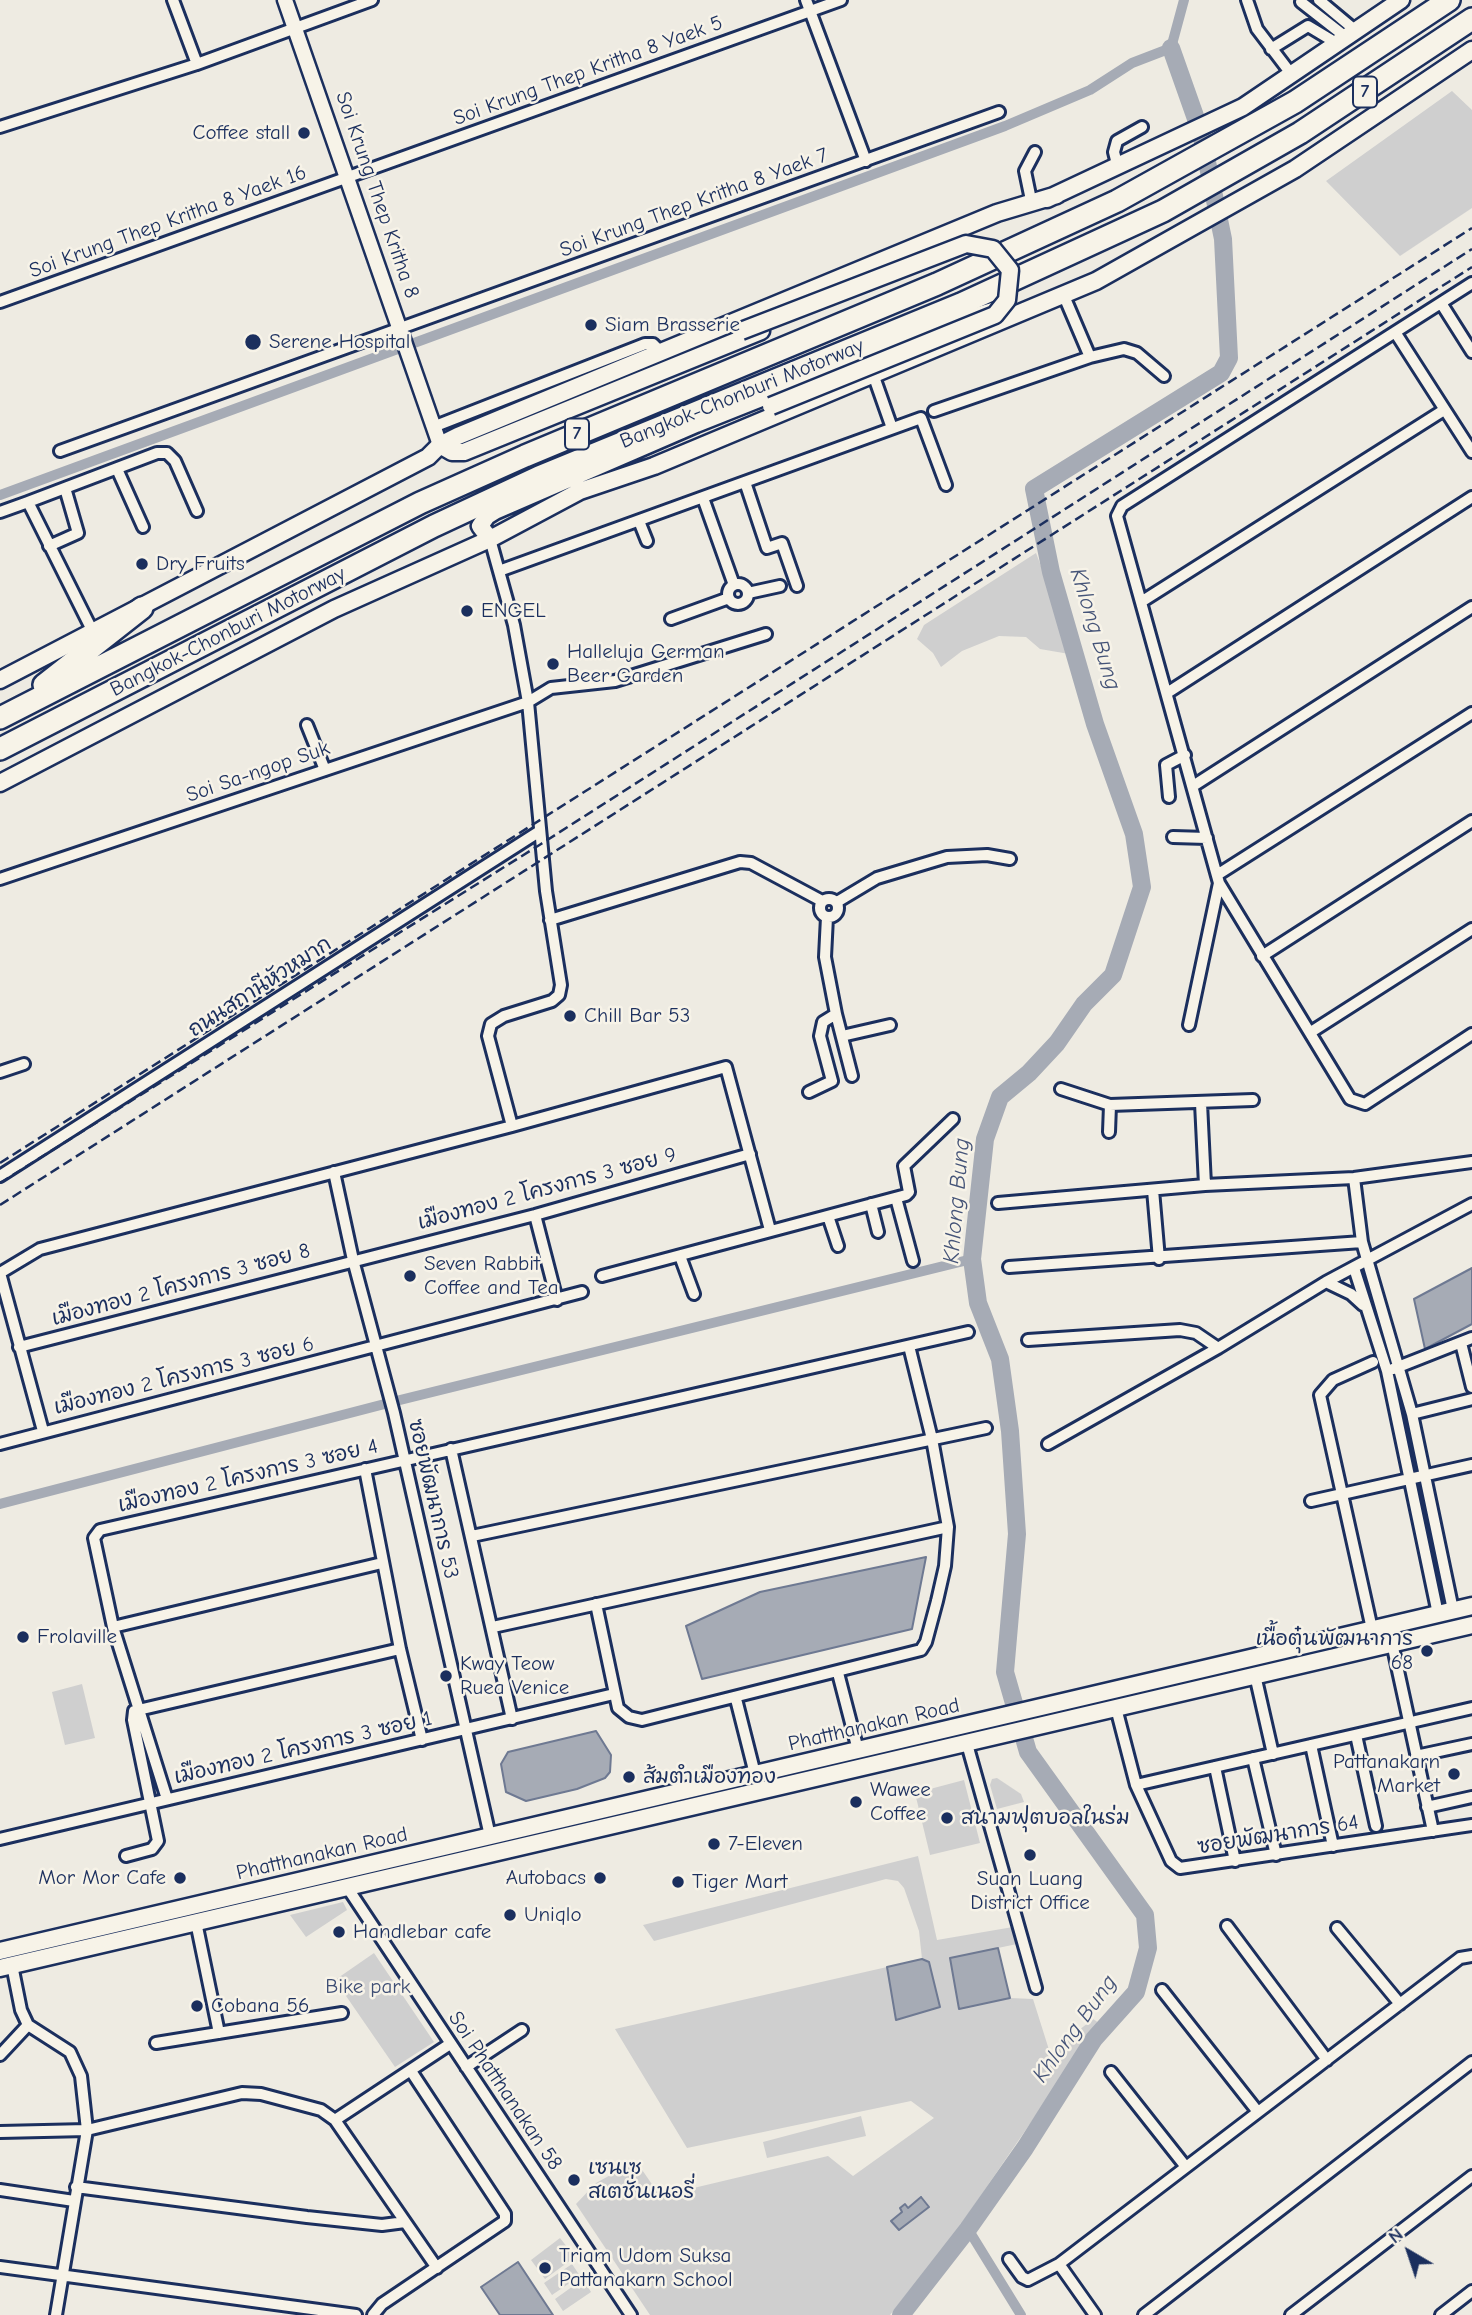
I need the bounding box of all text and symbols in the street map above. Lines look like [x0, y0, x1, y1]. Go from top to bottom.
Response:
street label: Soi Krung Thep Kritha 8 Yaek 5 [450, 10, 726, 132]
road number: 7 [1353, 76, 1377, 108]
street label: Soi Krung Thep Kritha 8 [330, 88, 424, 302]
place label: Coffee stall [193, 120, 290, 146]
marker: Coffee stall [296, 125, 312, 141]
street label: Soi Krung Thep Kritha 8 Yaek 7 [557, 143, 831, 263]
street label: Soi Krung Thep Kritha 8 Yaek 16 [26, 160, 310, 284]
place label: Siam Brasserie [605, 312, 740, 338]
marker: Siam Brasserie [583, 317, 599, 333]
place label: Serene Hospital [269, 329, 410, 355]
marker: Serene Hospital [243, 332, 263, 352]
street label: Bangkok-Chonburi Motorway [616, 333, 868, 455]
road number: 7 [565, 418, 589, 449]
place label: Dry Fruits [156, 551, 245, 577]
marker: Dry Fruits [134, 556, 150, 572]
street label: Bangkok-Chonburi Motorway [106, 562, 350, 702]
water label: Khlong Bung [1063, 565, 1127, 693]
place label: ENGEL [481, 598, 546, 624]
marker: ENGEL [459, 603, 475, 619]
place label: Halleluja German Beer Garden [567, 639, 725, 689]
marker: Halleluja German Beer Garden [545, 656, 561, 672]
street label: Soi Sa-ngop Suk [183, 736, 333, 808]
street label: ถนนสถานีหัวหมาก [184, 931, 336, 1043]
place label: Chill Bar 53 [584, 1003, 690, 1029]
marker: Chill Bar 53 [562, 1008, 578, 1024]
water label: Khlong Bung [938, 1137, 976, 1265]
street label: เมืองทอง 2 โครงการ 3 ซอย 9 [415, 1142, 679, 1236]
street label: เมืองทอง 2 โครงการ 3 ซอย 8 [49, 1238, 313, 1332]
place label: Seven Rabbit Coffee and Tea [424, 1251, 559, 1301]
marker: Seven Rabbit Coffee and Tea [402, 1268, 418, 1284]
street label: เมืองทอง 2 โครงการ 3 ซอย 6 [51, 1331, 317, 1421]
street label: ซอยพัฒนาการ 53 [402, 1417, 464, 1581]
street label: เมืองทอง 2 โครงการ 3 ซอย 4 [116, 1434, 380, 1518]
place label: Frolaville [37, 1624, 117, 1650]
place label: เนื้อตุ๋นพัฒนาการ 68 [1255, 1626, 1413, 1676]
marker: Frolaville [15, 1629, 31, 1645]
marker: เนื้อตุ๋นพัฒนาการ 68 [1419, 1643, 1435, 1659]
place label: Kway Teow Ruea Venice [460, 1651, 569, 1701]
marker: Kway Teow Ruea Venice [438, 1668, 454, 1684]
street label: Phatthanakan Road [786, 1693, 962, 1757]
street label: เมืองทอง 2 โครงการ 3 ซอย 1 [172, 1706, 434, 1790]
place label: Pattanakarn Market [1333, 1749, 1440, 1799]
place label: ส้มตำเมืองทอง [643, 1764, 776, 1790]
marker: Pattanakarn Market [1446, 1766, 1462, 1782]
marker: ส้มตำเมืองทอง [621, 1769, 637, 1785]
place label: Wawee Coffee [870, 1777, 931, 1827]
marker: Wawee Coffee [848, 1794, 864, 1810]
place label: สนามฟุตบอลในร่ม [961, 1805, 1130, 1831]
marker: สนามฟุตบอลในร่ม [939, 1810, 955, 1826]
street label: ซอยพัฒนาการ 64 [1196, 1810, 1360, 1860]
street label: Phatthanakan Road [234, 1822, 410, 1886]
place label: 7-Eleven [728, 1831, 803, 1857]
marker: 7-Eleven [706, 1836, 722, 1852]
marker: Suan Luang District Office [1022, 1847, 1038, 1863]
place label: Mor Mor Cafe [38, 1865, 166, 1891]
place label: Autobacs [506, 1865, 586, 1891]
place label: Suan Luang District Office [970, 1866, 1090, 1916]
place label: Tiger Mart [692, 1869, 788, 1895]
marker: Mor Mor Cafe [172, 1870, 188, 1886]
marker: Autobacs [592, 1870, 608, 1886]
marker: Tiger Mart [670, 1874, 686, 1890]
place label: Uniqlo [524, 1902, 582, 1928]
marker: Uniqlo [502, 1907, 518, 1923]
place label: Handlebar cafe [353, 1919, 491, 1945]
marker: Handlebar cafe [331, 1924, 347, 1940]
water label: Khlong Bung [1027, 1970, 1123, 2088]
park label: Bike park [325, 1974, 411, 2000]
place label: Cobana 56 [211, 1993, 309, 2019]
marker: Cobana 56 [189, 1998, 205, 2014]
street label: Soi Phatthanakan 58 [442, 2007, 568, 2175]
place label: เซนเซ สเตชั่นเนอรี่ [588, 2155, 694, 2205]
marker: เซนเซ สเตชั่นเนอรี่ [566, 2172, 582, 2188]
north arrow [1374, 2217, 1444, 2287]
text: N [1384, 2223, 1408, 2248]
place label: Triam Udom Suksa Pattanakarn School [559, 2243, 733, 2293]
marker: Triam Udom Suksa Pattanakarn School [537, 2260, 553, 2276]

